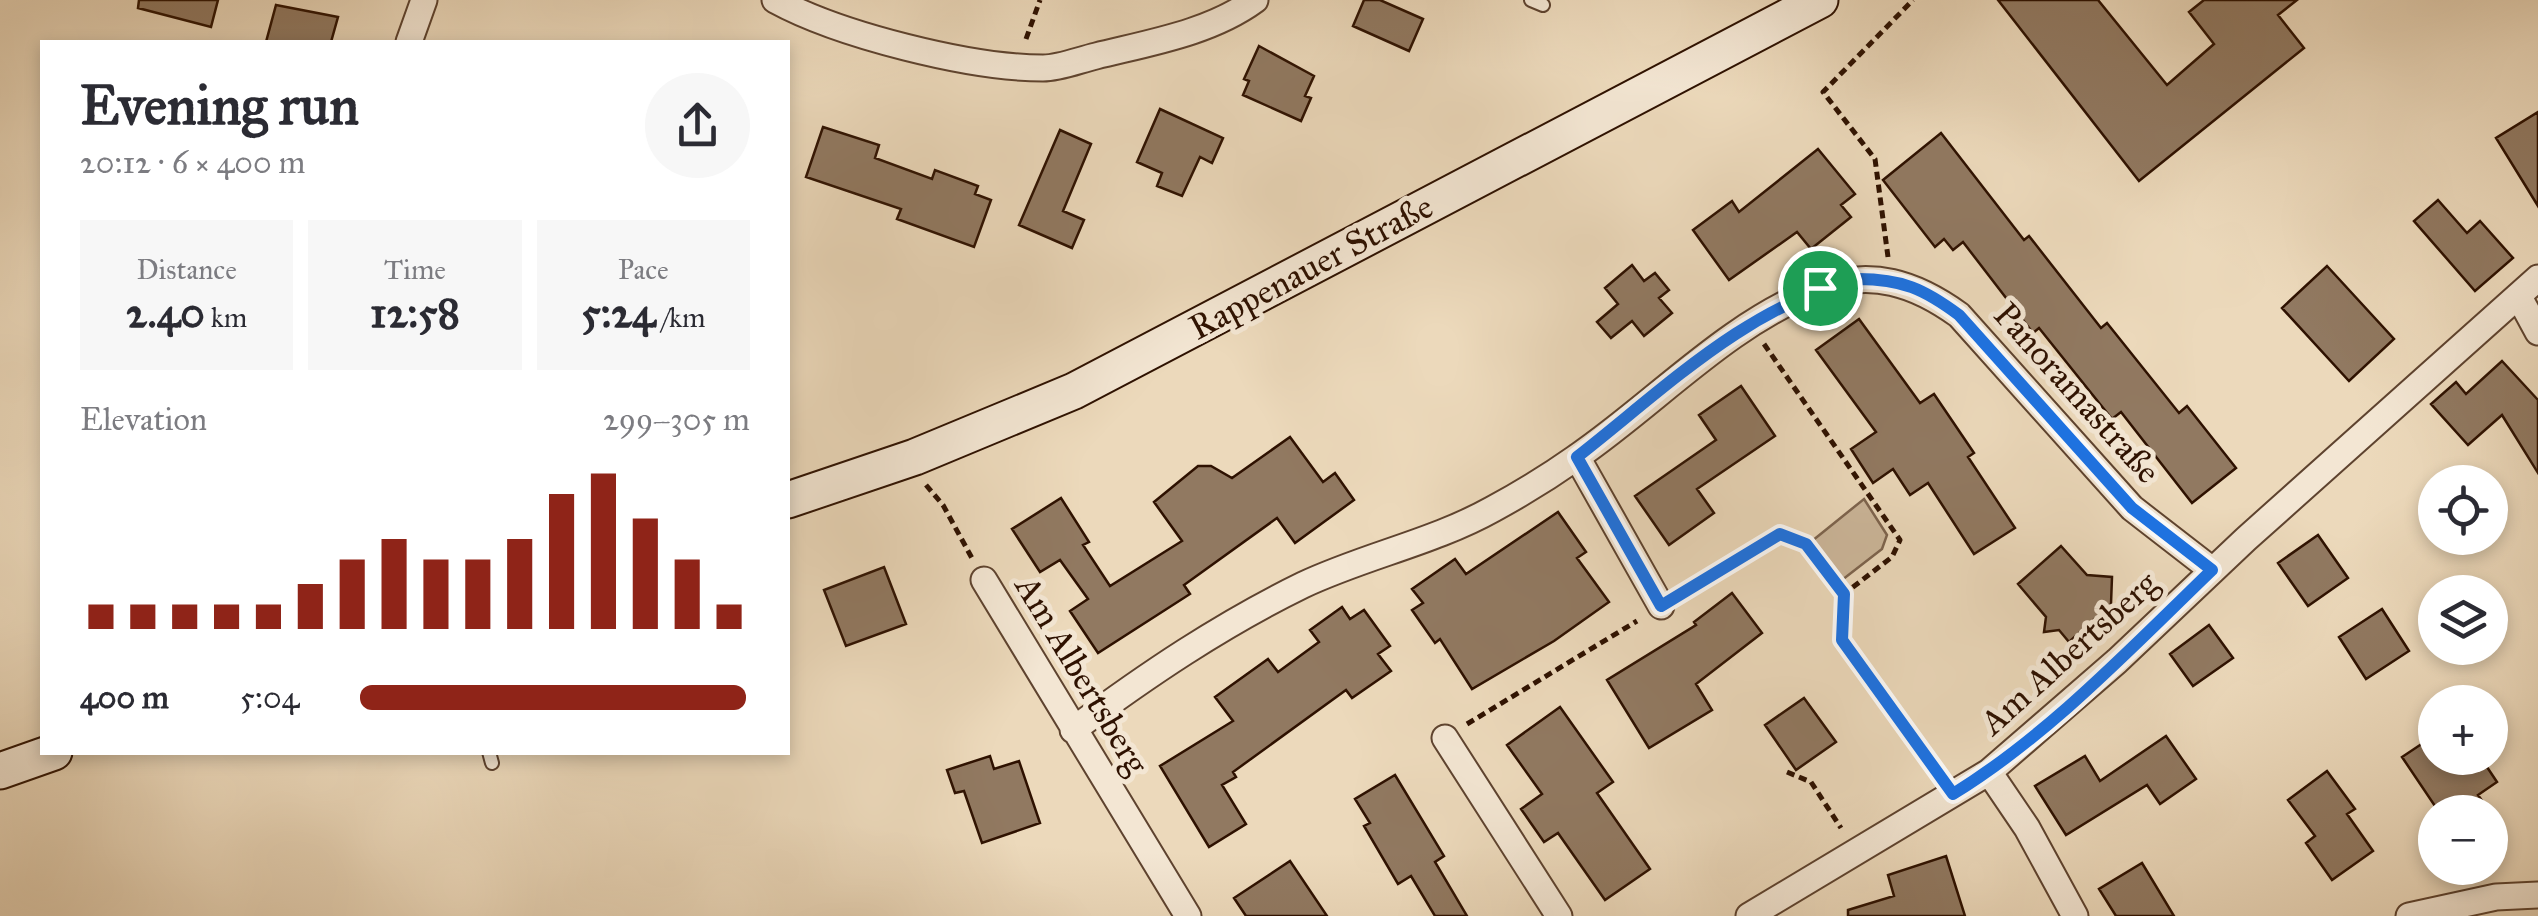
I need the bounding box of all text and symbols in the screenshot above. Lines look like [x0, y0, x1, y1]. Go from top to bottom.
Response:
text: Evening run [80, 72, 359, 139]
button: share [645, 73, 750, 178]
text: 20:12 · 6 × 400 m [80, 143, 305, 182]
street label: Rappenauer Straße [1182, 185, 1440, 349]
pin [1778, 246, 1863, 331]
text: Distance [136, 252, 237, 287]
text: Time [384, 252, 446, 287]
text: Pace [618, 252, 669, 287]
icon: arrive [1793, 261, 1848, 316]
text: 2.40 [126, 287, 205, 339]
text: 12:58 [370, 287, 460, 339]
text: 5:24 [581, 287, 655, 339]
street label: Panoramastraße [1984, 294, 2170, 492]
text: km [205, 300, 247, 335]
text: /km [655, 300, 705, 335]
text: Elevation [80, 400, 207, 439]
text: 299–305 m [603, 400, 750, 439]
map controls [2418, 465, 2508, 885]
button: locate [2418, 465, 2508, 555]
street label: Am Albertsberg [1970, 561, 2167, 745]
street label: Am Albertsberg [1005, 566, 1159, 783]
button: layers [2418, 575, 2508, 665]
text: 400 m [80, 678, 169, 717]
text: 5:04 [240, 678, 299, 717]
button: + [2418, 685, 2508, 775]
button: − [2418, 795, 2508, 885]

